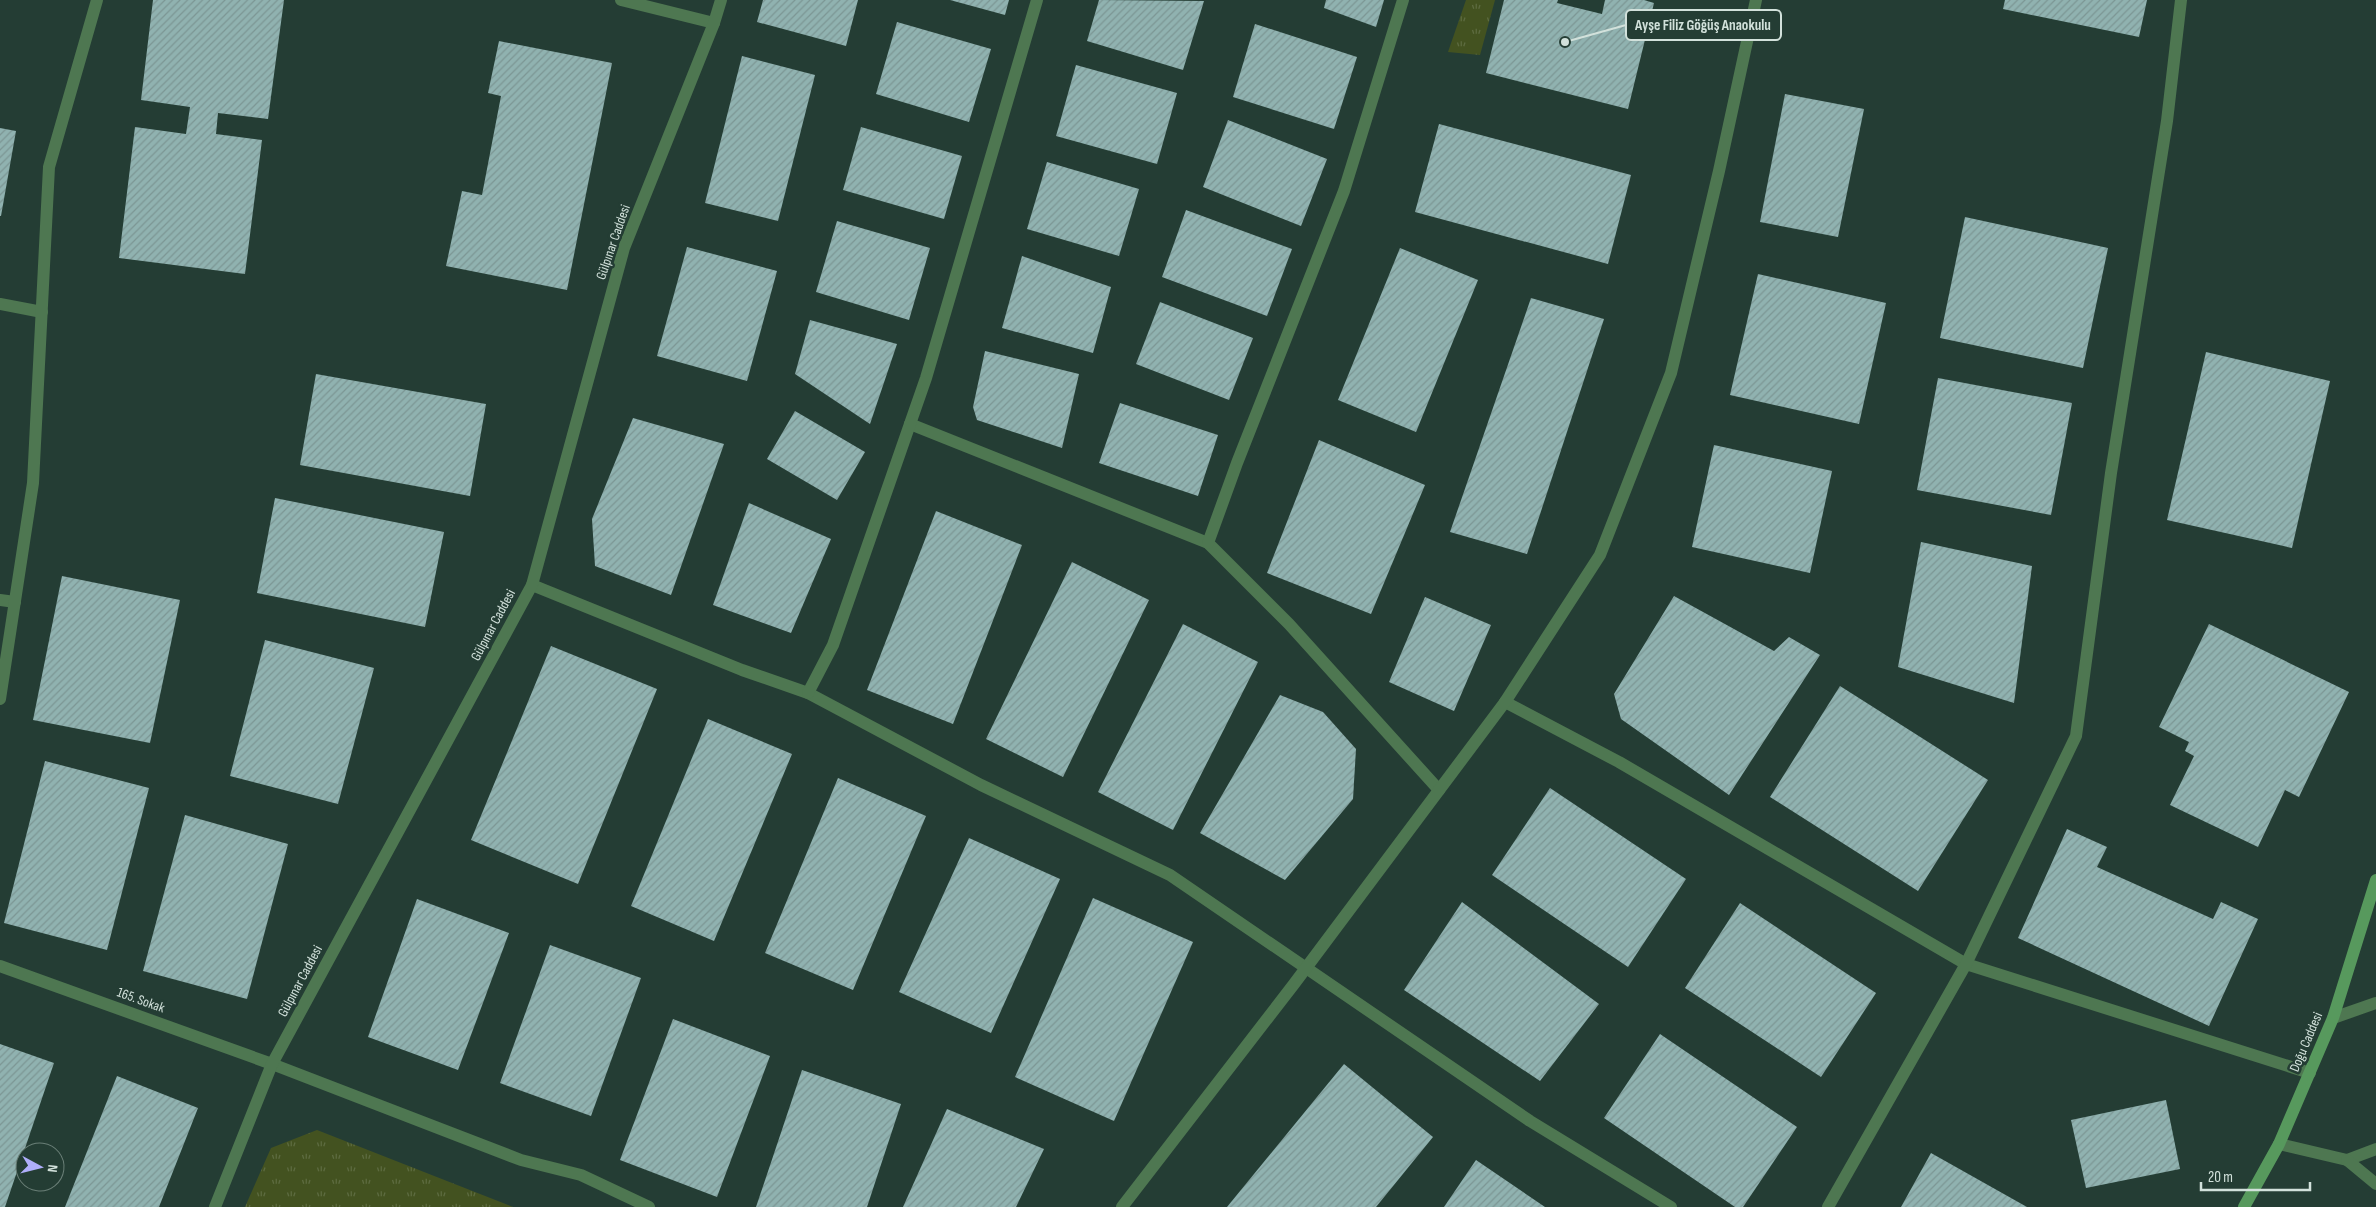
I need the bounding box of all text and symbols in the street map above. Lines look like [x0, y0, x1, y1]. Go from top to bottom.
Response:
callout: Ayşe Filiz Göğüş Anaokulu [1626, 10, 1781, 40]
text: Ayşe Filiz Göğüş Anaokulu [1634, 16, 1771, 35]
street label: Gülpınar Caddesi [592, 202, 634, 282]
street label: Gülpınar Caddesi [467, 586, 519, 664]
street label: Gülpınar Caddesi [274, 942, 326, 1020]
street label: 165. Sokak [115, 984, 168, 1017]
street label: Doğu Caddesi [2286, 1010, 2326, 1074]
north arrow [15, 1142, 65, 1192]
scale bar [2201, 1160, 2310, 1192]
text: N [44, 1164, 61, 1173]
text: 20 m [2208, 1168, 2233, 1187]

